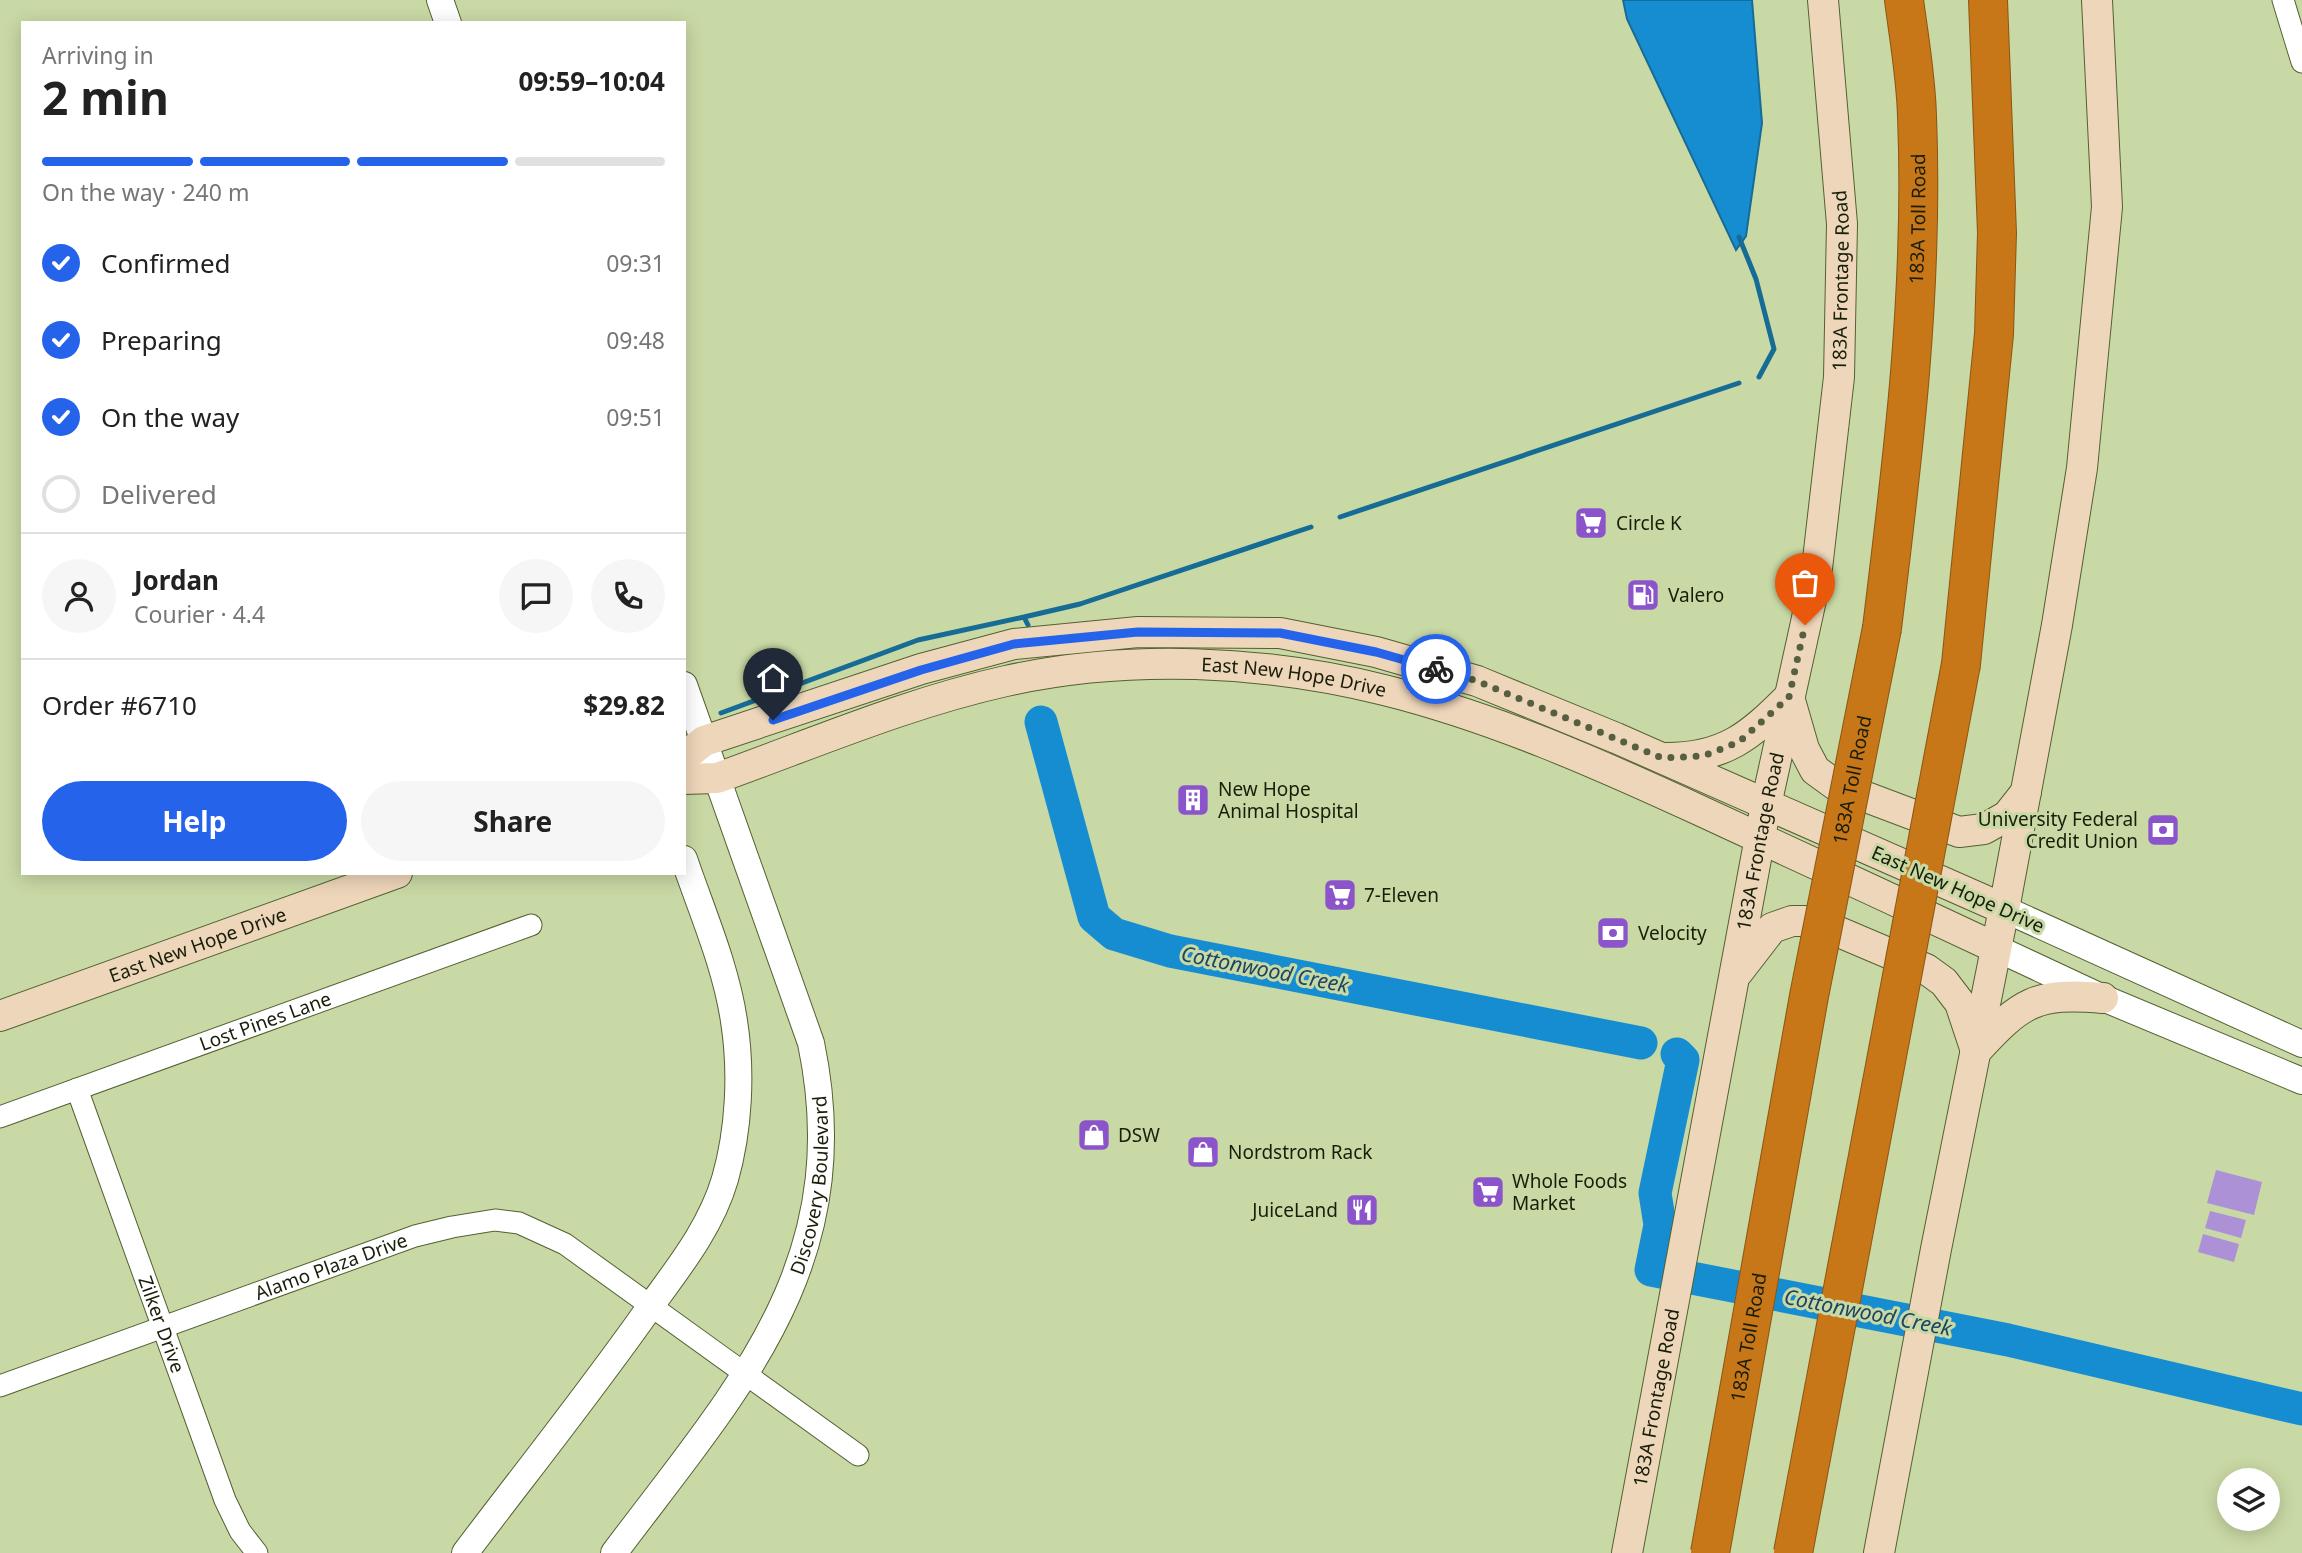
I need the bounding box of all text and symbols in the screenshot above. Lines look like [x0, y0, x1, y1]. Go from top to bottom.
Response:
text: Arriving in [42, 39, 154, 71]
text: 09:59–10:04 [518, 63, 665, 99]
text: 2 min [42, 66, 169, 128]
street label: 183A Toll Road [1903, 153, 1931, 285]
text: On the way · 240 m [42, 176, 249, 208]
street label: 183A Frontage Road [1826, 189, 1855, 371]
icon: check [42, 244, 80, 282]
text: Confirmed [101, 245, 231, 281]
text: 09:31 [606, 247, 665, 279]
icon: check [42, 321, 80, 359]
text: Preparing [101, 322, 222, 358]
text: 09:48 [606, 324, 665, 356]
icon: check [42, 398, 80, 436]
text: On the way [101, 399, 239, 435]
text: 09:51 [606, 401, 665, 433]
text: Delivered [101, 476, 217, 512]
supermarket icon: Circle K [1572, 504, 1610, 542]
place label: Circle K [1616, 510, 1682, 536]
pin [1775, 553, 1835, 625]
button: person [42, 559, 116, 633]
button: chat [499, 559, 573, 633]
button: phone [591, 559, 665, 633]
text: Jordan [134, 562, 219, 598]
icon: bag [1786, 564, 1824, 602]
fuel station icon: Valero [1624, 576, 1662, 614]
place label: Valero [1668, 582, 1724, 608]
text: Courier · 4.4 [134, 598, 265, 630]
courier [1401, 634, 1471, 704]
pin [743, 648, 803, 720]
icon: bike [1417, 650, 1455, 688]
street label: East New Hope Drive [1201, 651, 1389, 703]
icon: home [754, 659, 792, 697]
text: Order #6710 [42, 687, 197, 723]
text: $29.82 [583, 687, 665, 723]
street label: 183A Toll Road [1826, 713, 1877, 847]
street label: 183A Frontage Road [1730, 750, 1790, 932]
place label: New Hope Animal Hospital [1218, 776, 1359, 824]
button: Help [42, 781, 347, 861]
button: Share [361, 781, 665, 861]
building icon: New Hope Animal Hospital [1174, 781, 1212, 819]
place label: University Federal Credit Union [1978, 806, 2138, 854]
bank icon: University Federal Credit Union [2144, 811, 2182, 849]
street label: East New Hope Drive [1867, 839, 2049, 939]
supermarket icon: 7-Eleven [1321, 876, 1359, 914]
place label: 7-Eleven [1364, 882, 1439, 908]
street label: East New Hope Drive [105, 901, 290, 989]
bank icon: Velocity [1594, 914, 1632, 952]
place label: Velocity [1638, 920, 1707, 946]
water label: Cottonwood Creek [1179, 939, 1353, 999]
street label: Lost Pines Lane [196, 985, 335, 1057]
street label: Discovery Boulevard [784, 1095, 834, 1278]
shop icon: DSW [1075, 1116, 1113, 1154]
place label: DSW [1118, 1122, 1160, 1148]
shop icon: Nordstrom Rack [1184, 1133, 1222, 1171]
place label: Nordstrom Rack [1228, 1139, 1372, 1165]
place label: Whole Foods Market [1512, 1168, 1627, 1216]
supermarket icon: Whole Foods Market [1469, 1173, 1507, 1211]
restaurant icon: JuiceLand [1343, 1191, 1381, 1229]
place label: JuiceLand [1250, 1197, 1338, 1223]
street label: Alamo Plaza Drive [251, 1227, 411, 1306]
street label: 183A Toll Road [1724, 1271, 1773, 1404]
street label: Zilker Drive [132, 1272, 191, 1376]
water label: Cottonwood Creek [1782, 1282, 1956, 1342]
street label: 183A Frontage Road [1627, 1306, 1685, 1489]
map controls [2217, 1468, 2280, 1531]
button: layers [2217, 1468, 2280, 1531]

